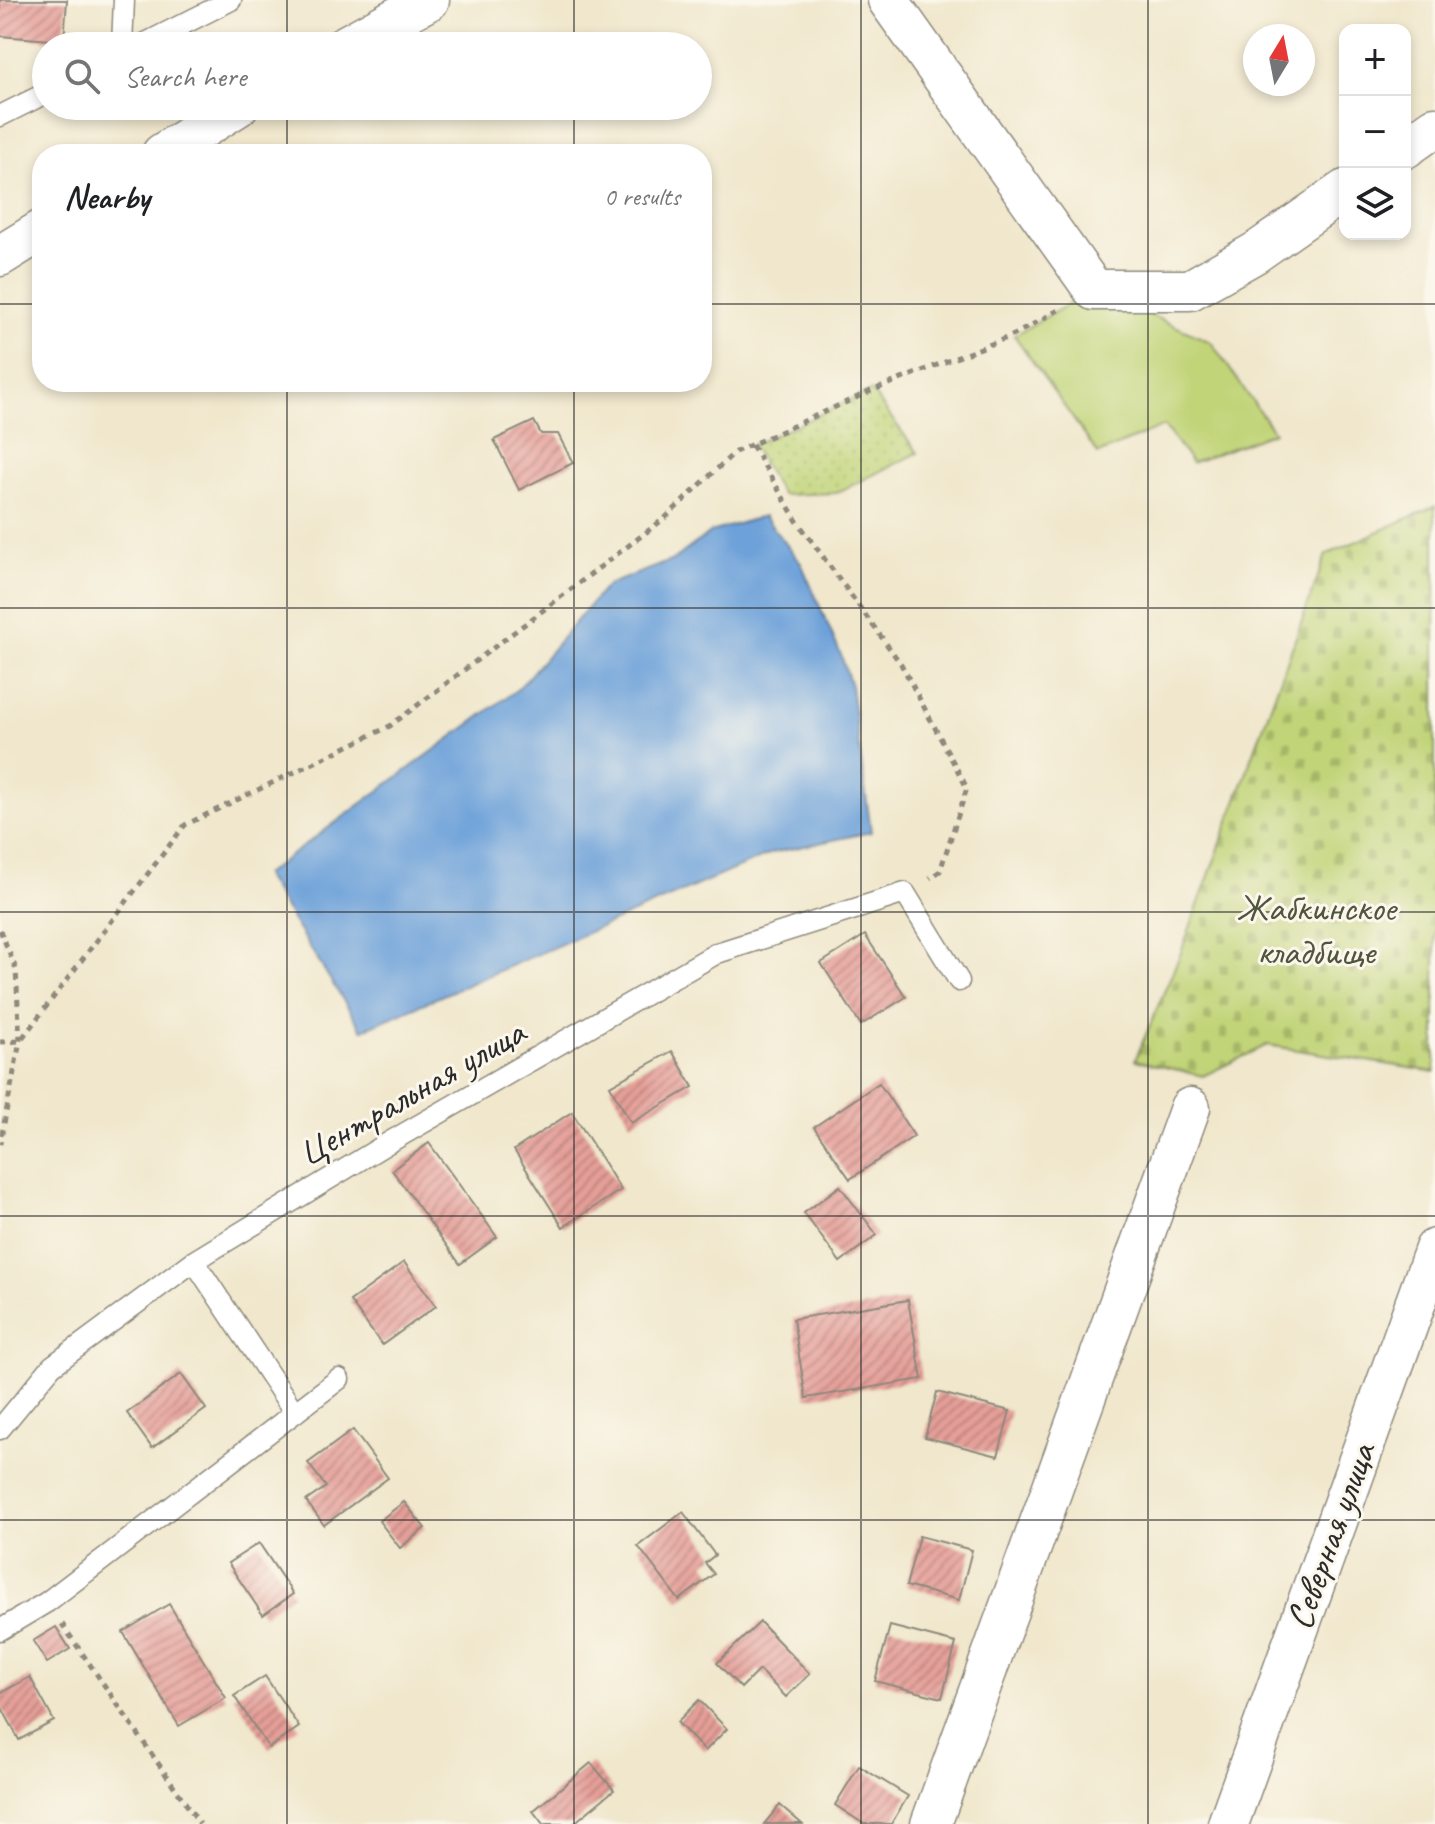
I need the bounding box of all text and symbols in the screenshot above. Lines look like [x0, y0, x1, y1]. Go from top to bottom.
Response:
north arrow [1243, 24, 1315, 96]
map controls [1339, 24, 1411, 240]
button: + [1339, 24, 1411, 96]
search box [32, 32, 712, 120]
icon: search [60, 54, 104, 98]
text: Search here [124, 57, 246, 95]
button: − [1339, 96, 1411, 168]
button: layers [1339, 168, 1411, 240]
text: Nearby [64, 175, 150, 218]
text: 0 results [604, 180, 680, 213]
park label: Жабкинское кладбище [1236, 884, 1398, 975]
street label: Центральная улица [289, 1007, 535, 1176]
street label: Северная улица [1275, 1435, 1387, 1635]

